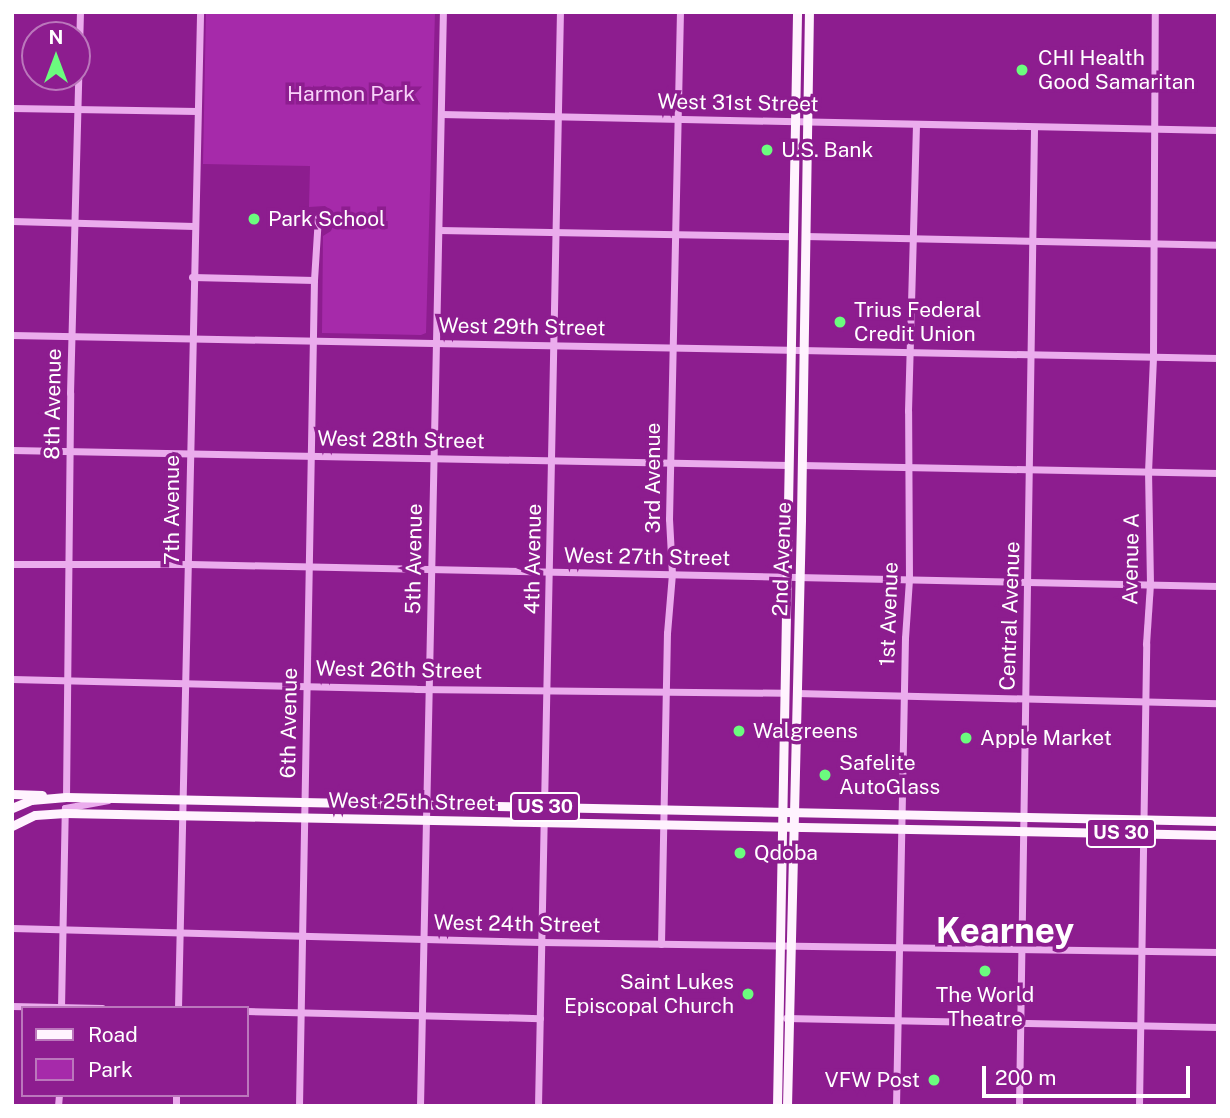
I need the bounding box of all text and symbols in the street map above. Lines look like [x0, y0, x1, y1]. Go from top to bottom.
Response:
north arrow [21, 21, 91, 91]
text: N [49, 26, 63, 48]
place label: CHI Health Good Samaritan [1038, 45, 1195, 95]
marker: CHI Health Good Samaritan [1012, 60, 1032, 80]
park label: Harmon Park [287, 81, 415, 107]
street label: West 31st Street [657, 89, 819, 117]
place label: U.S. Bank [781, 137, 873, 163]
marker: U.S. Bank [759, 142, 775, 158]
place label: Park School [268, 206, 385, 232]
marker: Park School [246, 211, 262, 227]
place label: Trius Federal Credit Union [854, 297, 981, 347]
street label: West 29th Street [438, 313, 606, 341]
marker: Trius Federal Credit Union [832, 314, 848, 330]
street label: 8th Avenue [39, 348, 67, 460]
street label: 3rd Avenue [640, 422, 666, 534]
street label: West 28th Street [317, 426, 485, 454]
street label: 7th Avenue [159, 455, 185, 565]
street label: 2nd Avenue [767, 501, 797, 617]
street label: 5th Avenue [400, 503, 428, 615]
street label: 4th Avenue [519, 503, 547, 615]
street label: Avenue A [1118, 513, 1144, 605]
street label: Central Avenue [995, 541, 1025, 691]
street label: West 27th Street [564, 543, 730, 571]
street label: 1st Avenue [875, 561, 903, 667]
street label: West 26th Street [315, 656, 483, 684]
street label: 6th Avenue [275, 668, 303, 778]
place label: Walgreens [753, 718, 858, 744]
marker: Walgreens [731, 723, 747, 739]
place label: Apple Market [980, 725, 1112, 751]
marker: Apple Market [958, 730, 974, 746]
place label: Safelite AutoGlass [839, 750, 940, 800]
marker: Safelite AutoGlass [817, 767, 833, 783]
street label: West 25th Street [328, 788, 496, 816]
road number: US 30 [508, 792, 582, 822]
road number: US 30 [1084, 818, 1158, 848]
place label: Qdoba [754, 840, 818, 866]
marker: Qdoba [732, 845, 748, 861]
street label: West 24th Street [433, 910, 601, 938]
district label: Kearney [936, 910, 1074, 952]
marker: The World Theatre [977, 963, 993, 979]
place label: Saint Lukes Episcopal Church [564, 969, 734, 1019]
place label: The World Theatre [935, 982, 1035, 1032]
marker: Saint Lukes Episcopal Church [740, 986, 756, 1002]
legend [21, 1006, 248, 1097]
text: Road [88, 1022, 138, 1047]
scale bar [985, 1052, 1193, 1096]
text: Park [88, 1057, 133, 1082]
text: 200 m [995, 1065, 1056, 1090]
place label: VFW Post [825, 1067, 920, 1093]
marker: VFW Post [926, 1072, 942, 1088]

